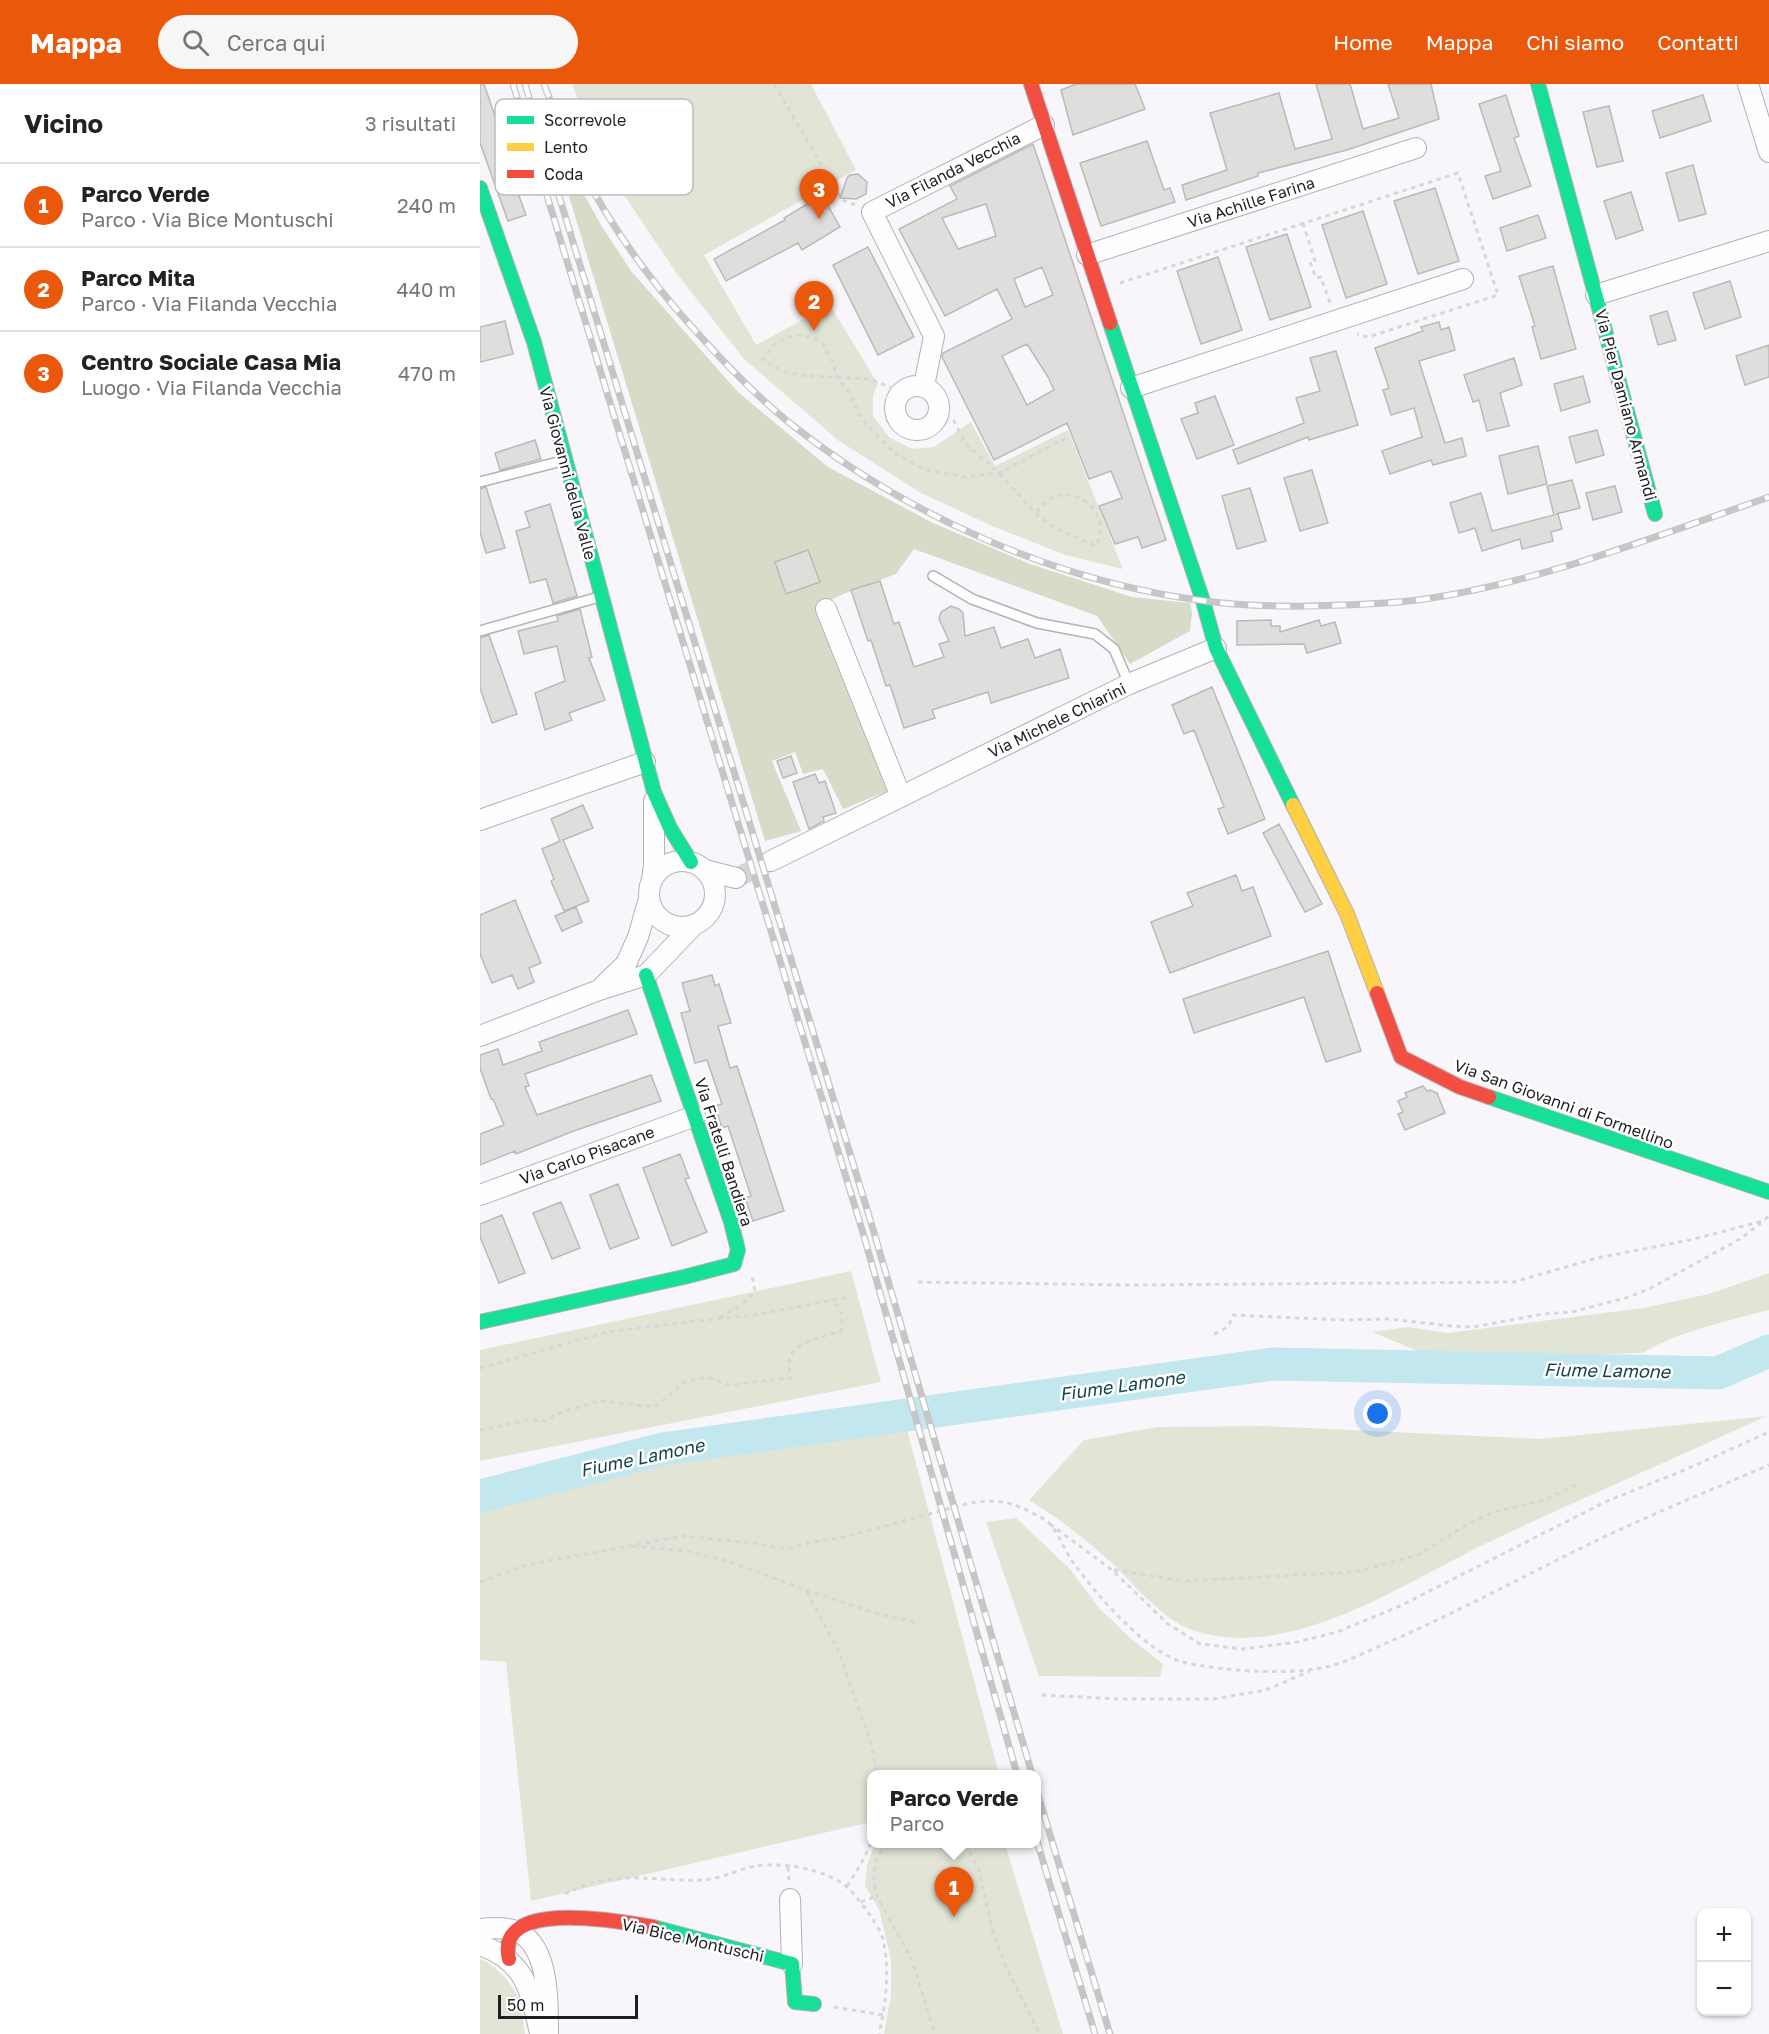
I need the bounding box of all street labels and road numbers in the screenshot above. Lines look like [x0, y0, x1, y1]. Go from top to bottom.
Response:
street label: Via Filanda Vecchia [882, 127, 1024, 213]
street label: Via Achille Farina [1185, 172, 1317, 232]
street label: Via Pier Damiano Armandi [1591, 307, 1661, 503]
street label: Via Giovanni della Valle [535, 384, 601, 562]
street label: Via Michele Chiarini [985, 678, 1129, 762]
street label: Via San Giovanni di Formellino [1451, 1055, 1677, 1153]
street label: Via Fratelli Bandiera [691, 1075, 757, 1229]
street label: Via Carlo Pisacane [517, 1121, 657, 1189]
street label: Via Bice Montuschi [620, 1914, 766, 1966]

